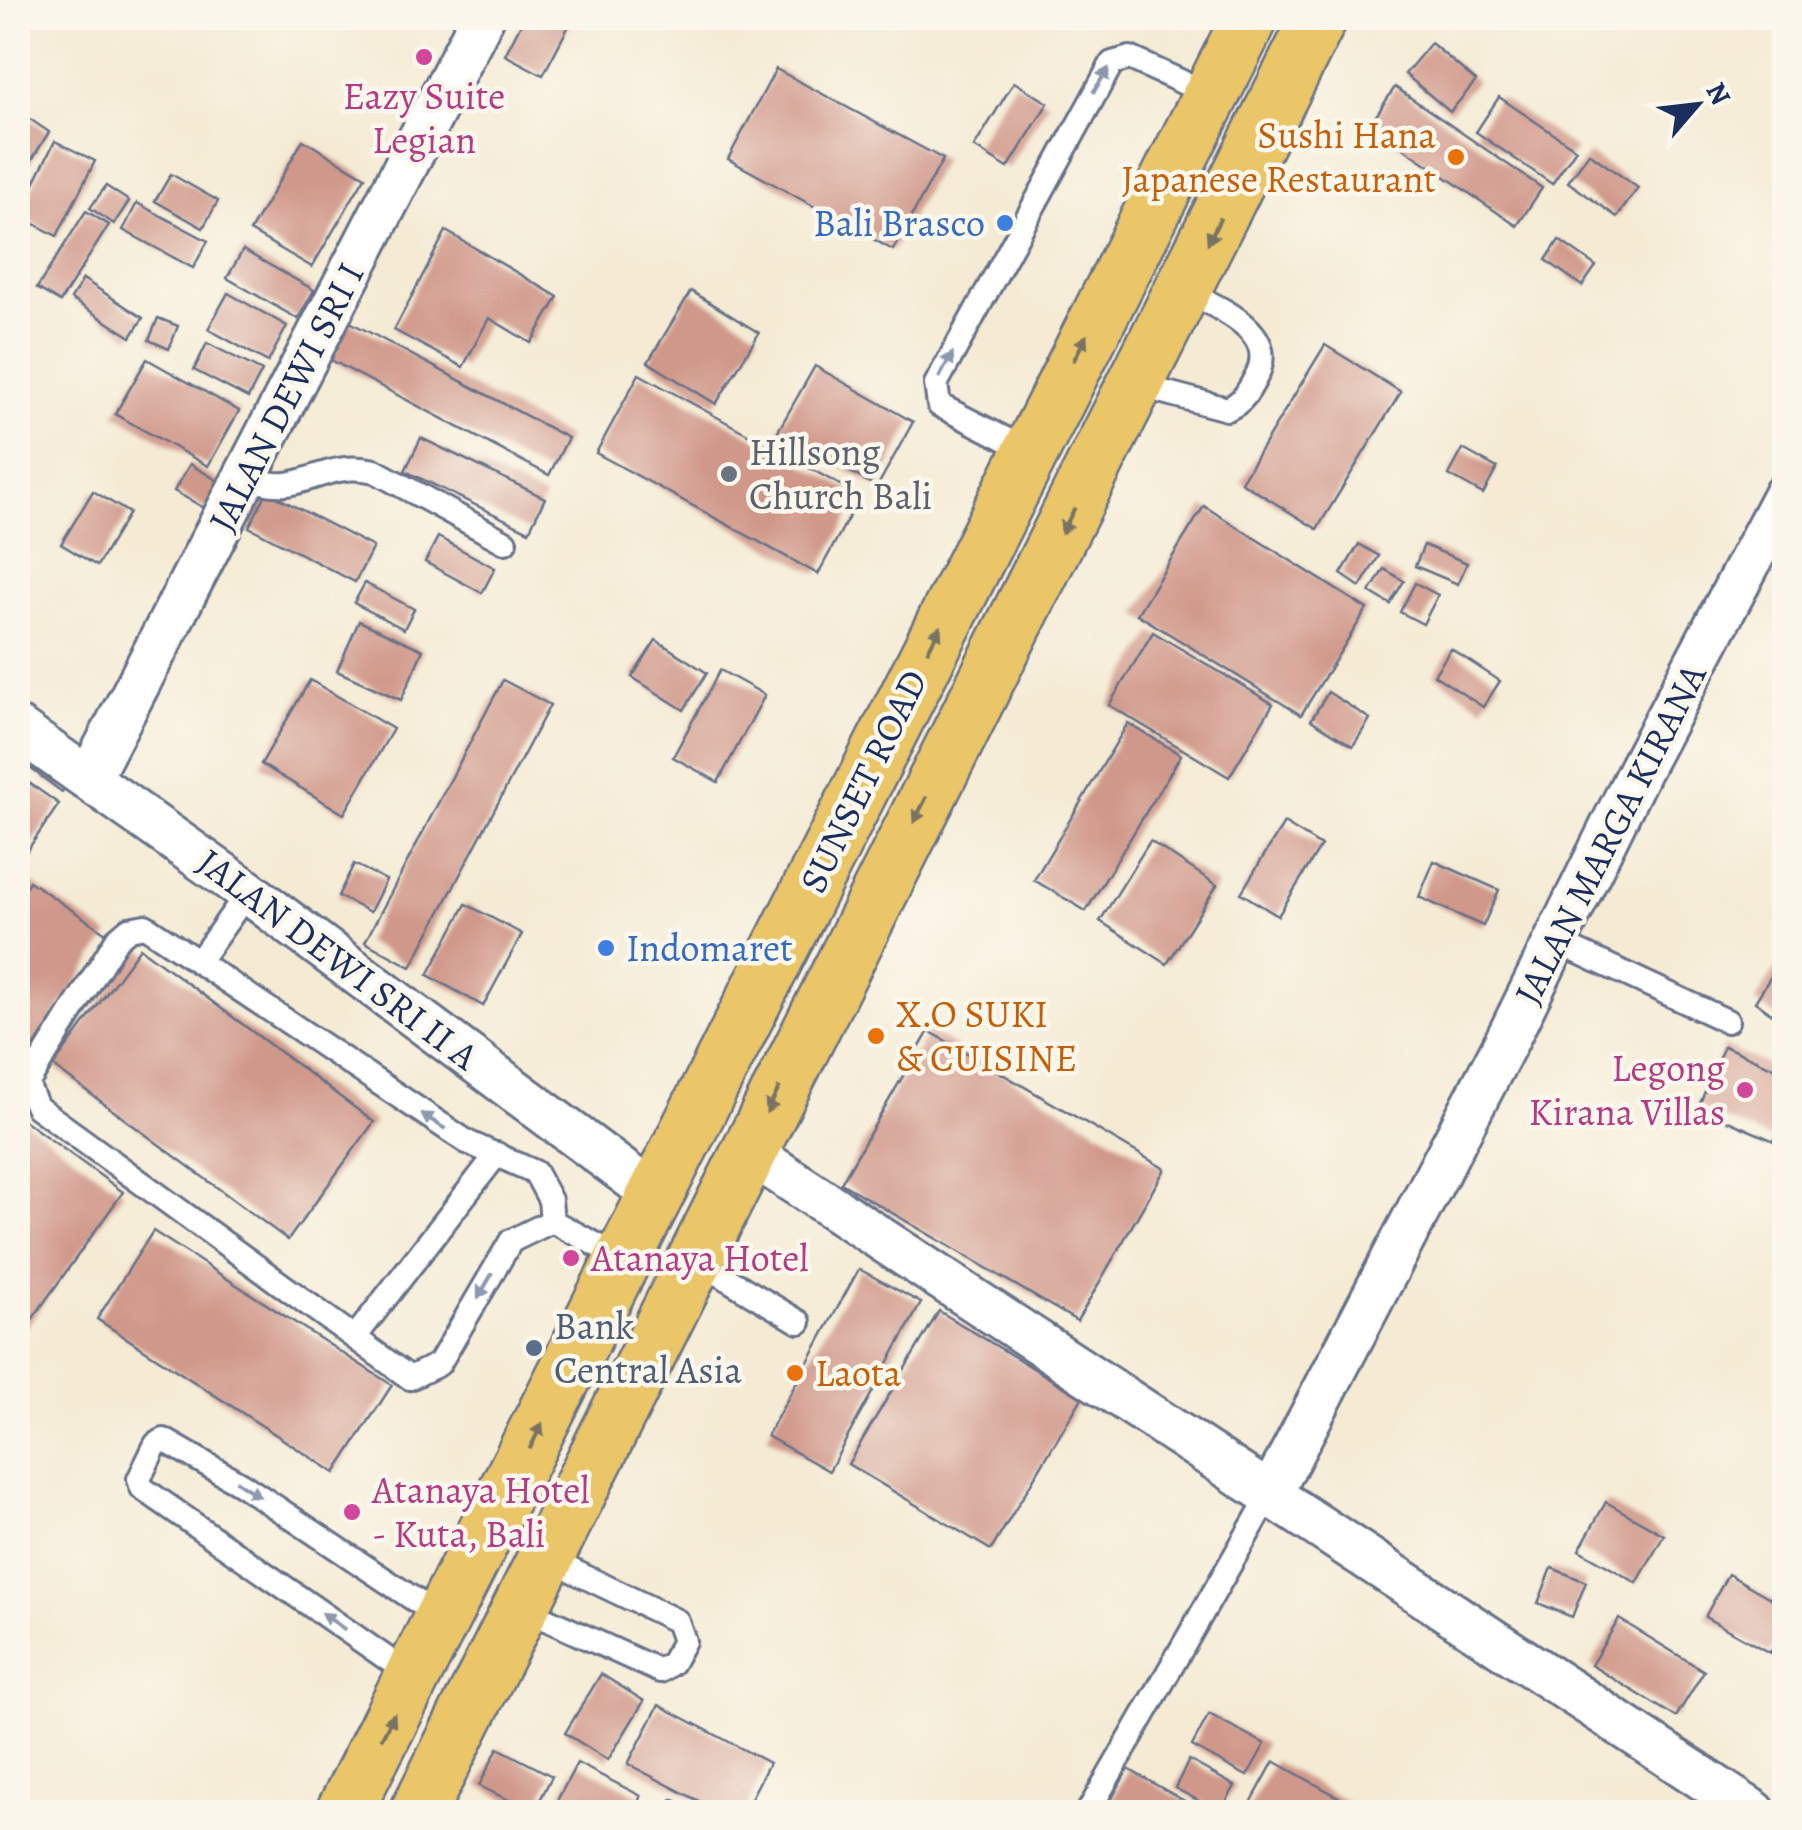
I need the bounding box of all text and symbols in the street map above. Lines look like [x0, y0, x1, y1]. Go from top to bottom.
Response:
marker: Eazy Suite Legian [413, 46, 435, 68]
north arrow [1647, 55, 1747, 155]
one-way arrow [1092, 66, 1110, 94]
place label: Eazy Suite Legian [343, 70, 505, 166]
text: N [1697, 76, 1740, 112]
place label: Sushi Hana Japanese Restaurant [1121, 109, 1436, 205]
marker: Sushi Hana Japanese Restaurant [1445, 146, 1467, 168]
place label: Bali Brasco [813, 197, 985, 249]
marker: Bali Brasco [994, 212, 1016, 234]
one-way arrow [1206, 216, 1223, 245]
street label: JALAN DEWI SRI I [196, 253, 376, 541]
one-way arrow [1071, 334, 1088, 363]
one-way arrow [937, 351, 954, 380]
place label: Hillsong Church Bali [749, 426, 932, 522]
marker: Hillsong Church Bali [718, 463, 740, 485]
one-way arrow [1060, 506, 1077, 535]
one-way arrow [925, 624, 942, 653]
street label: JALAN MARGA KIRANA [1502, 654, 1719, 1013]
street label: SUNSET ROAD [787, 661, 939, 901]
one-way arrow [912, 796, 929, 825]
street label: JALAN DEWI SRI II A [187, 836, 490, 1082]
place label: Indomaret [626, 922, 793, 974]
marker: Indomaret [595, 937, 617, 959]
place label: X.O SUKI & CUISINE [896, 988, 1077, 1084]
marker: X.O SUKI & CUISINE [865, 1025, 887, 1047]
place label: Legong Kirana Villas [1529, 1042, 1725, 1138]
marker: Legong Kirana Villas [1734, 1079, 1756, 1101]
one-way arrow [765, 1086, 782, 1115]
one-way arrow [419, 1112, 447, 1130]
place label: Atanaya Hotel [590, 1232, 808, 1284]
marker: Atanaya Hotel [560, 1247, 582, 1269]
one-way arrow [477, 1272, 494, 1300]
place label: Bank Central Asia [554, 1300, 742, 1396]
marker: Bank Central Asia [523, 1337, 545, 1359]
place label: Laota [815, 1347, 901, 1399]
marker: Laota [784, 1362, 806, 1384]
one-way arrow [527, 1421, 544, 1450]
place label: Atanaya Hotel - Kuta, Bali [371, 1464, 589, 1560]
one-way arrow [235, 1480, 262, 1498]
marker: Atanaya Hotel - Kuta, Bali [341, 1501, 363, 1523]
one-way arrow [320, 1612, 346, 1631]
one-way arrow [379, 1711, 396, 1740]

